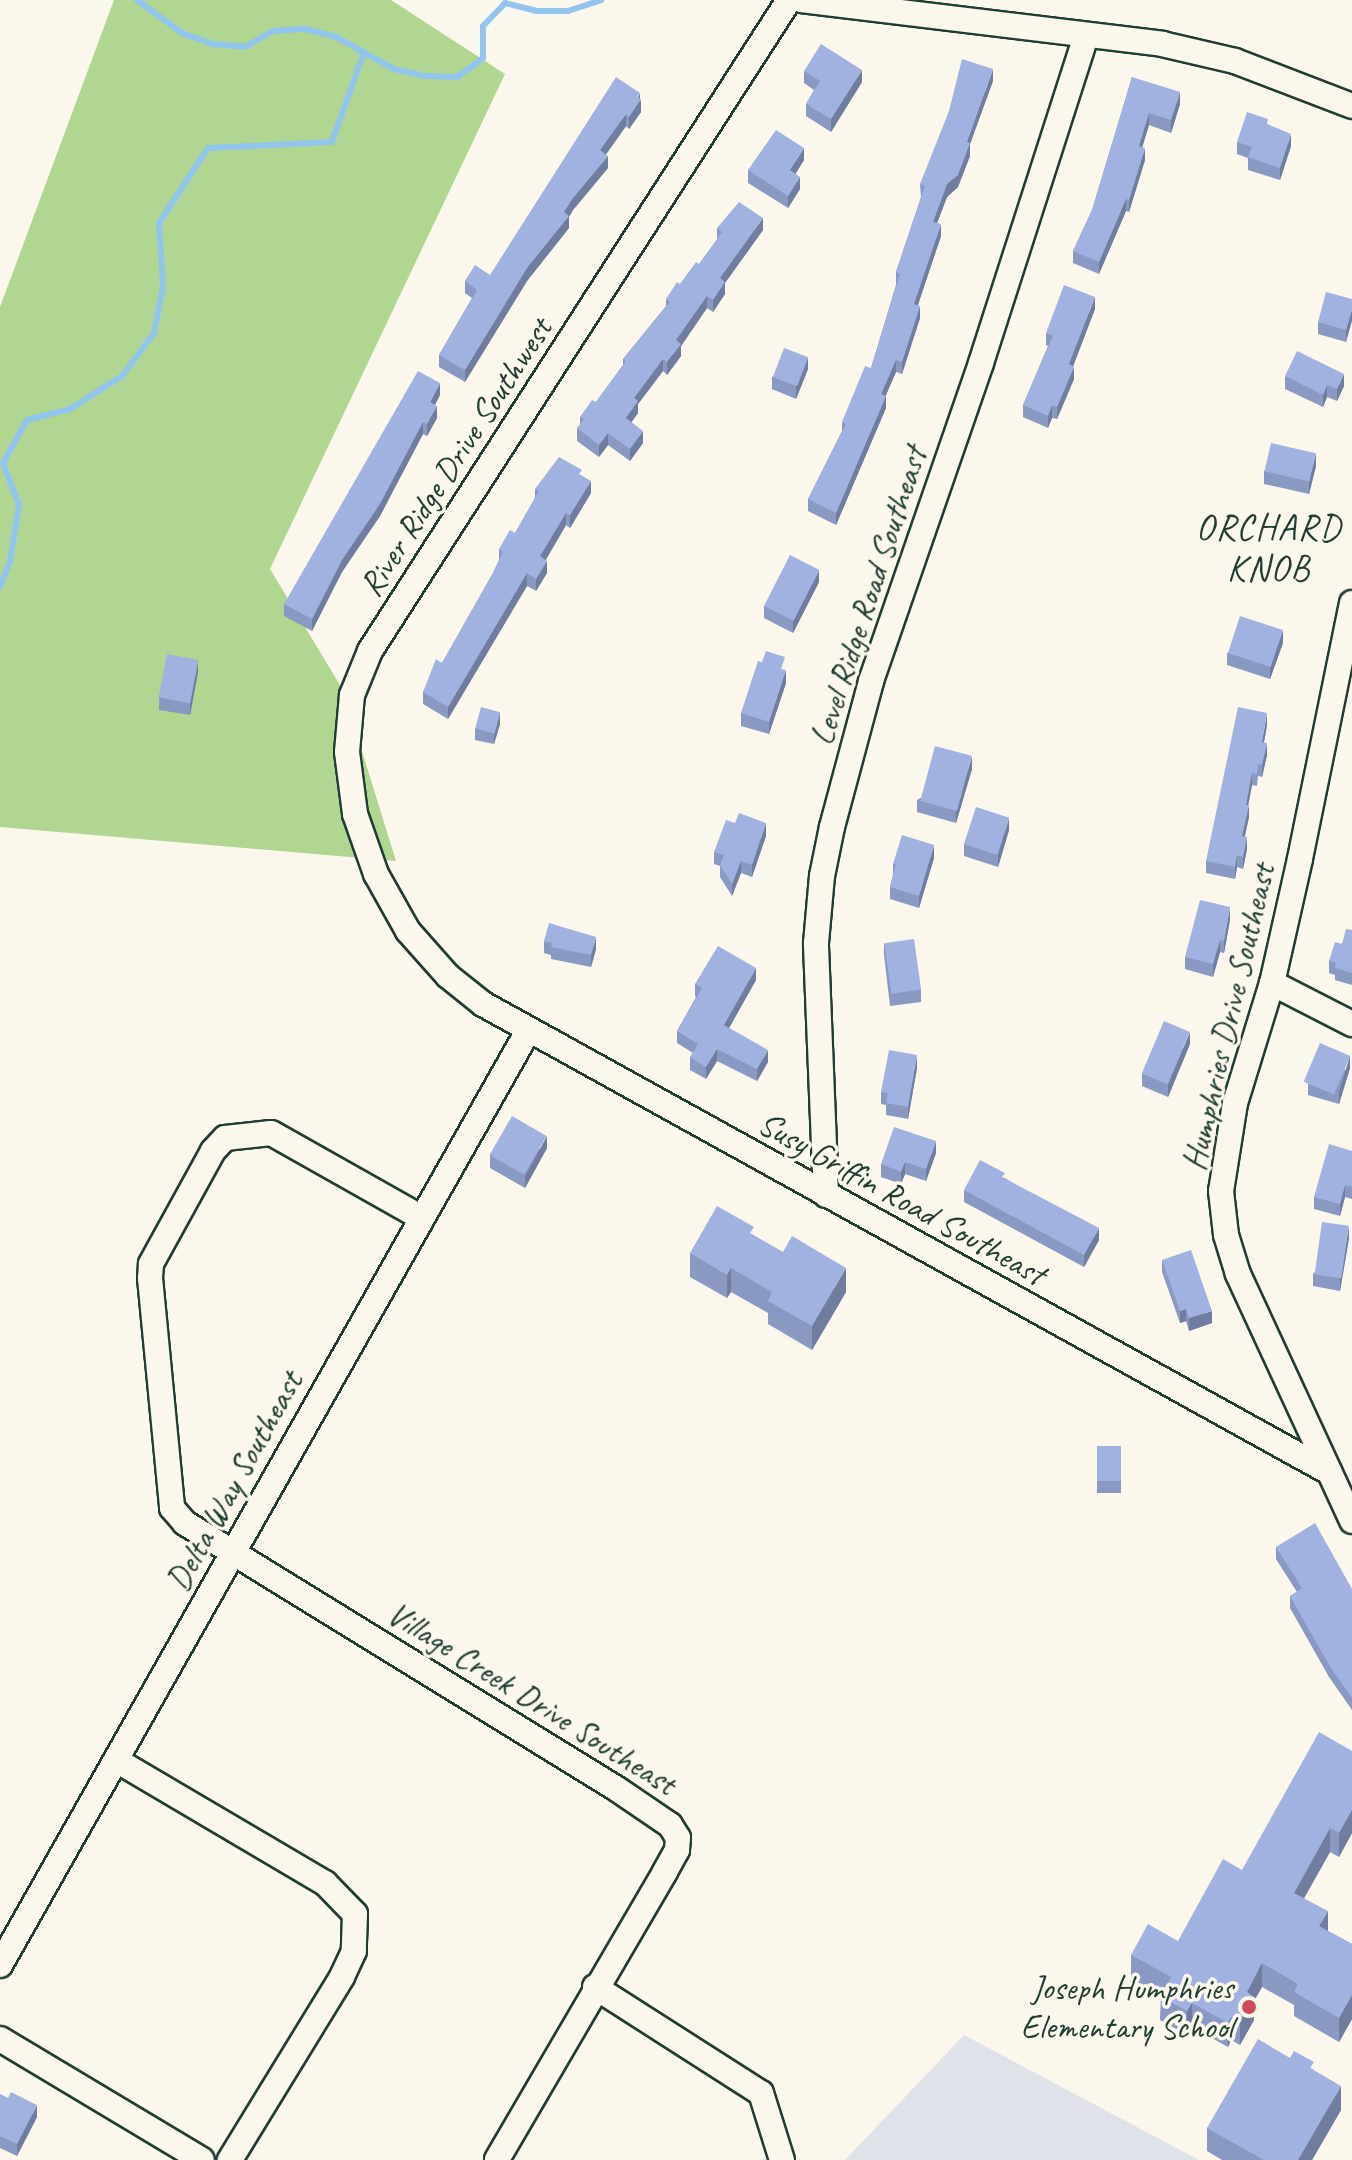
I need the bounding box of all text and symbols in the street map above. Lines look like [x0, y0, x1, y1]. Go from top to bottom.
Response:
street label: River Ridge Drive Southwest [349, 309, 561, 605]
street label: Level Ridge Road Southeast [800, 441, 936, 751]
district label: ORCHARD KNOB [1196, 505, 1342, 590]
street label: Humphries Drive Southeast [1173, 859, 1283, 1175]
street label: Susy Griffin Road Southeast [751, 1102, 1053, 1294]
street label: Delta Way Southeast [157, 1364, 311, 1598]
street label: Village Creek Drive Southeast [379, 1592, 685, 1804]
place label: Joseph Humphries Elementary School [1021, 1967, 1233, 2046]
marker: Joseph Humphries Elementary School [1240, 1998, 1258, 2016]

